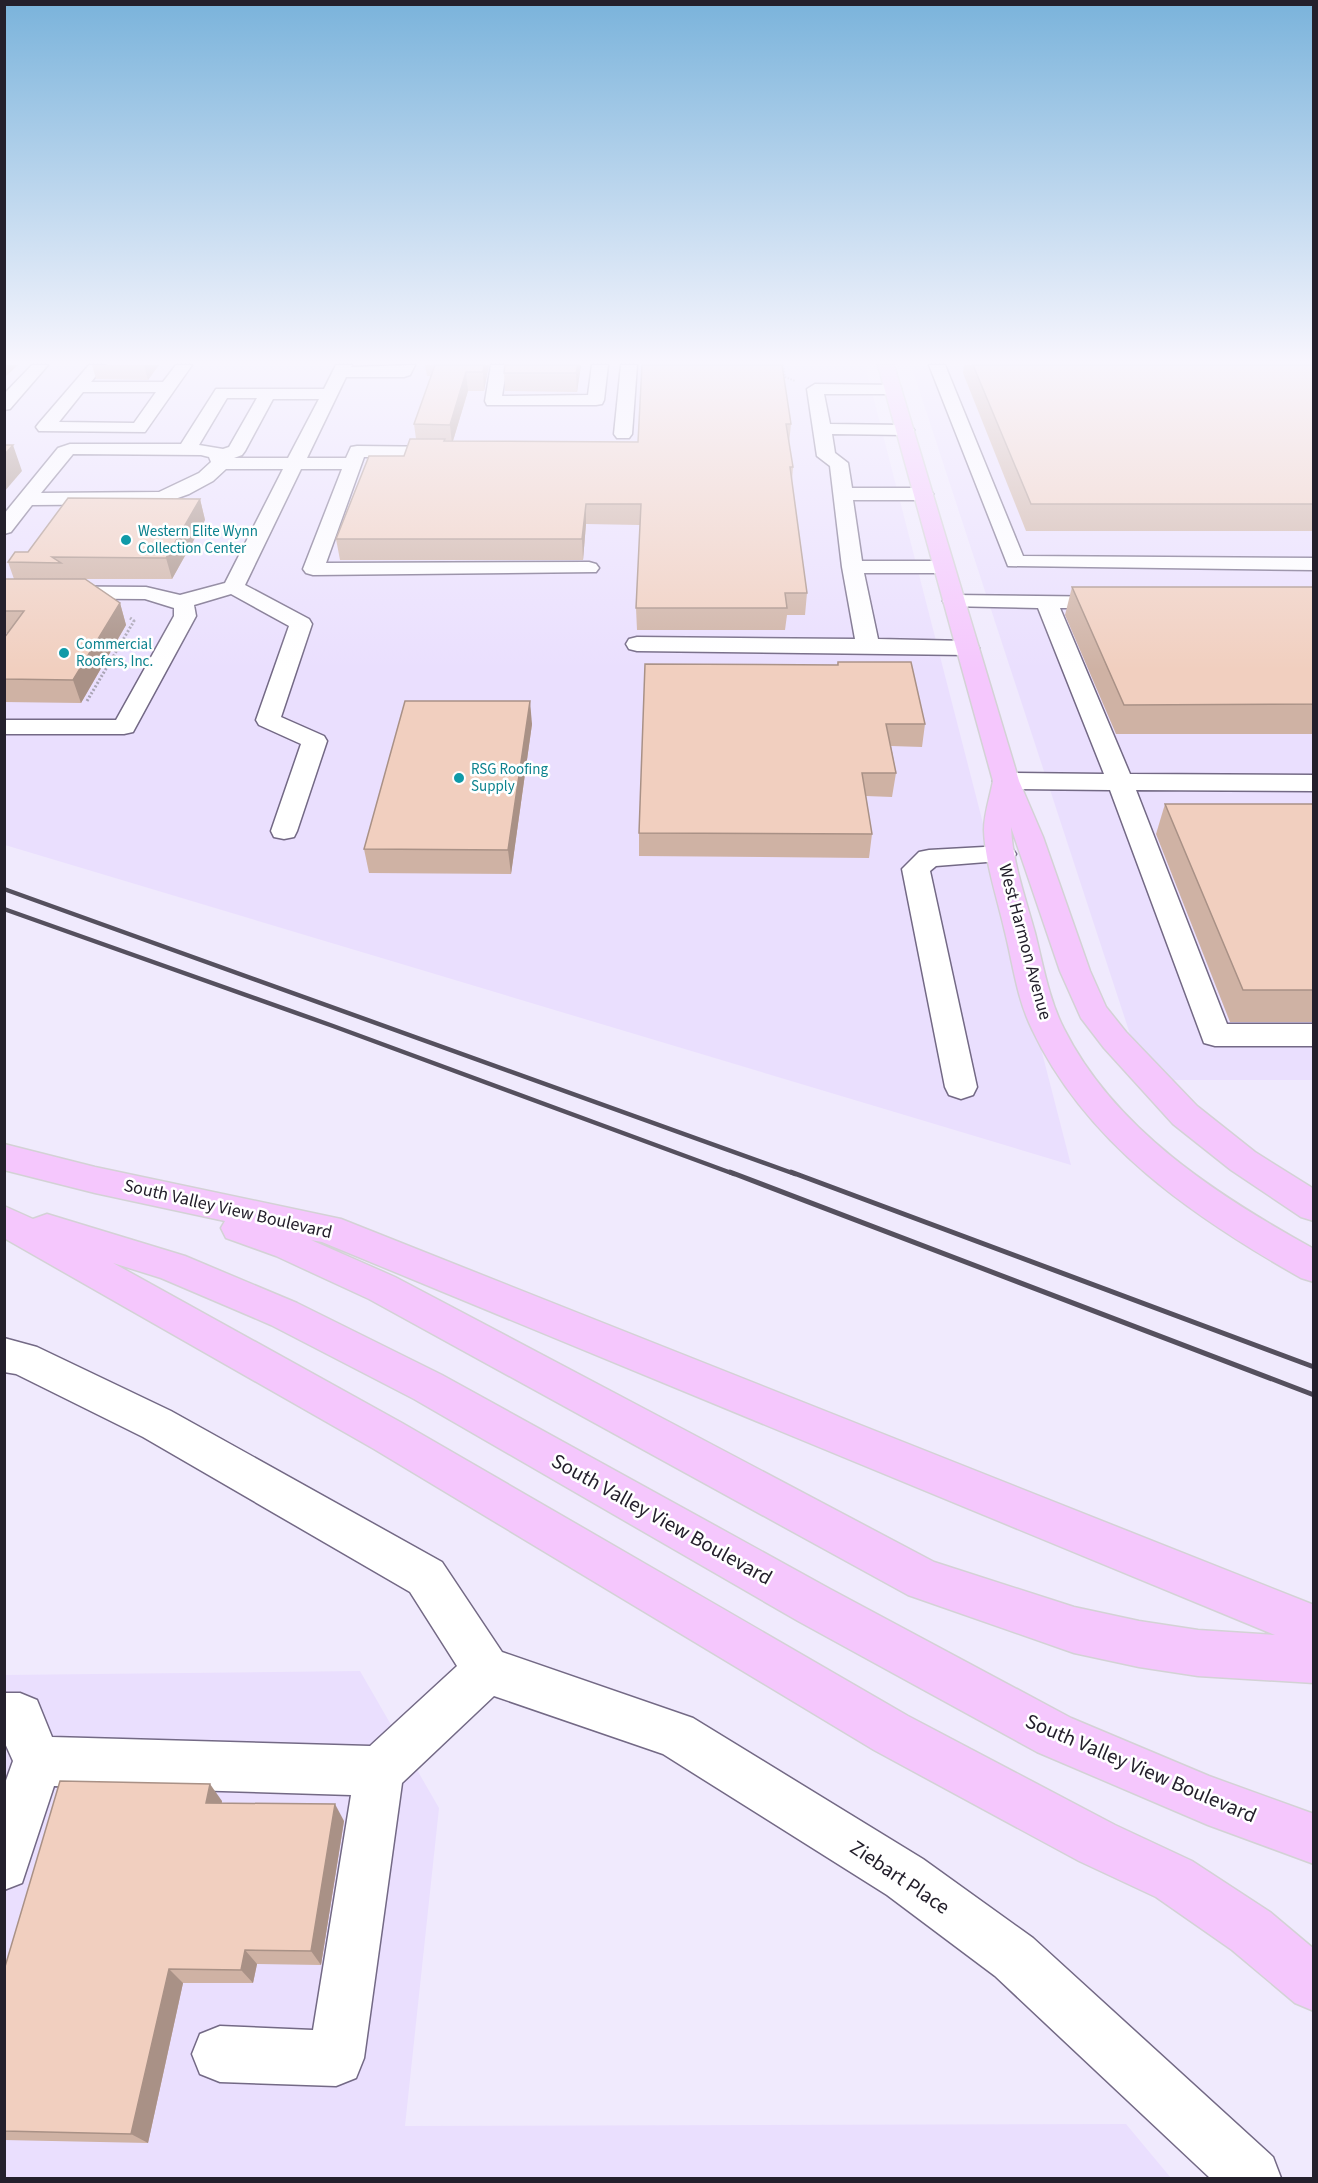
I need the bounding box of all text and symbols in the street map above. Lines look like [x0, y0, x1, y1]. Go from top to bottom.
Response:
place label: Western Elite Wynn Collection Center [138, 521, 258, 559]
marker: Western Elite Wynn Collection Center [119, 533, 133, 547]
place label: Commercial Roofers, Inc. [76, 634, 153, 672]
marker: Commercial Roofers, Inc. [57, 646, 71, 660]
place label: RSG Roofing Supply [471, 759, 548, 797]
marker: RSG Roofing Supply [452, 771, 466, 785]
street label: West Harmon Avenue [992, 861, 1058, 1023]
street label: South Valley View Boulevard [121, 1173, 335, 1245]
street label: South Valley View Boulevard [546, 1446, 778, 1592]
street label: South Valley View Boulevard [1021, 1706, 1261, 1830]
street label: Ziebart Place [844, 1832, 956, 1922]

